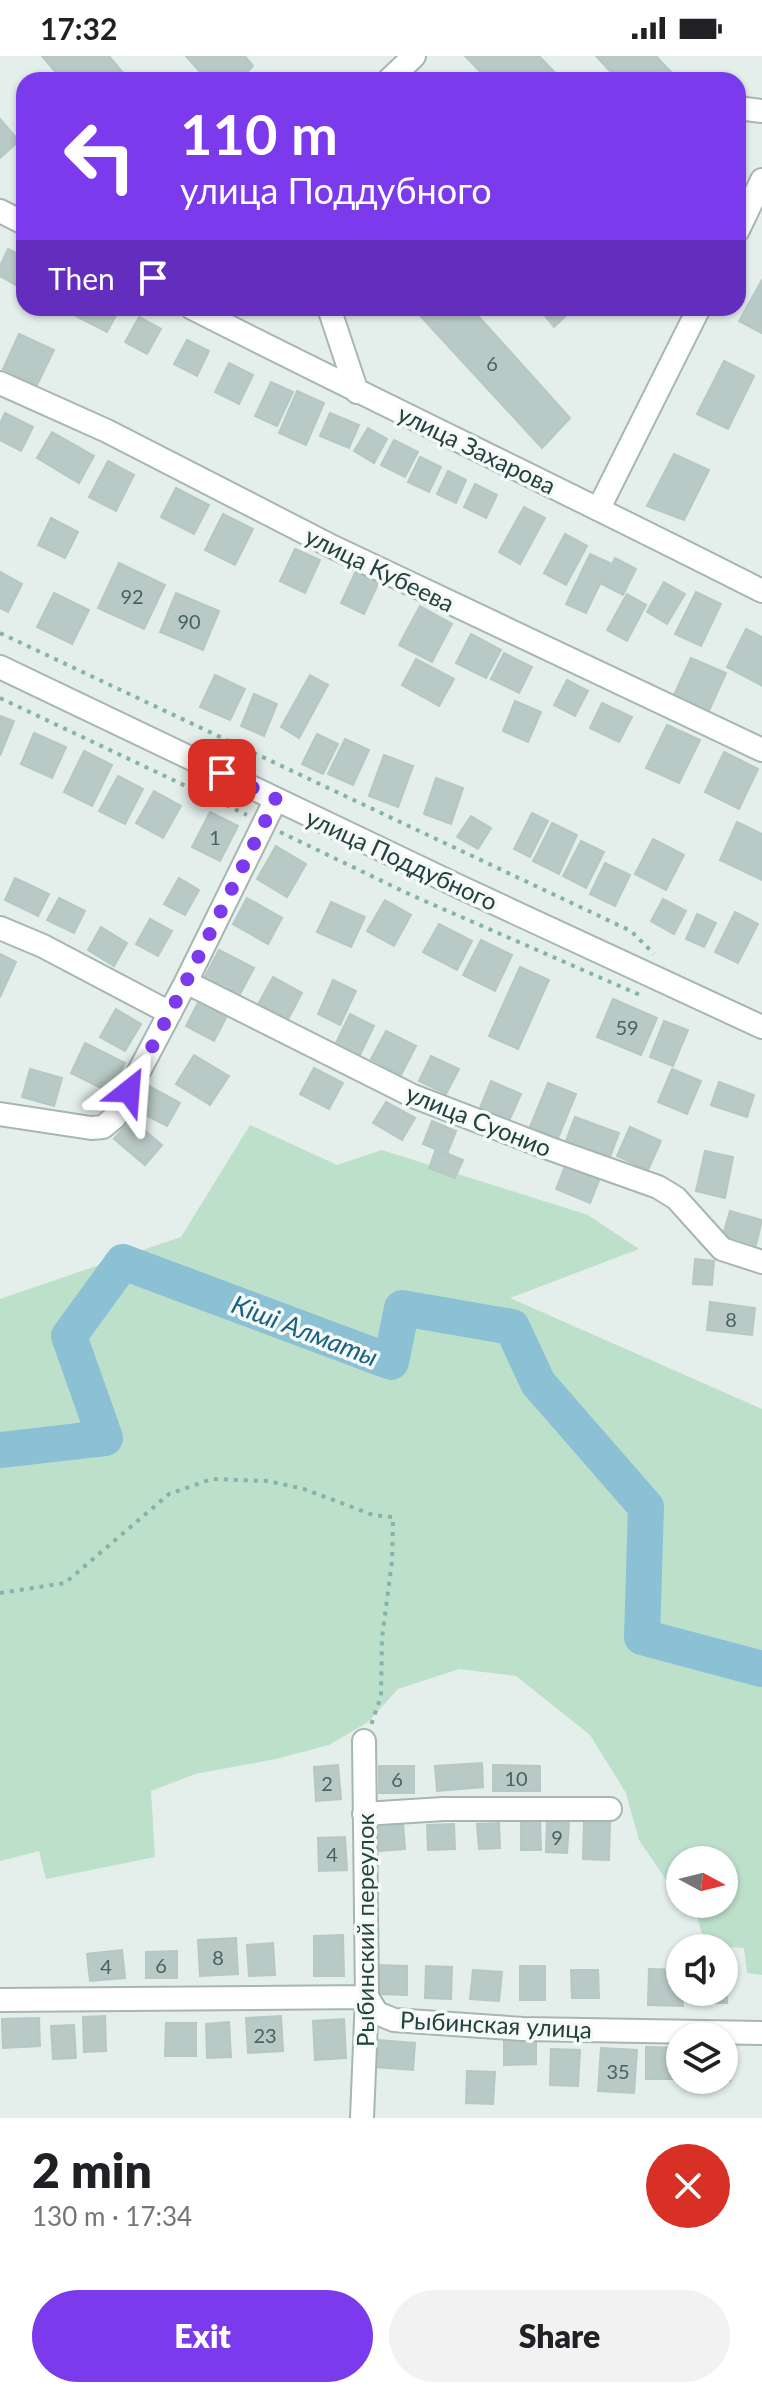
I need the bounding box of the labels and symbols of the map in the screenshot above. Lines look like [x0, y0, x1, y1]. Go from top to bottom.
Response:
house number: 6 [486, 351, 498, 375]
street label: улица Захарова [393, 398, 561, 500]
street label: улица Кубеева [301, 520, 459, 618]
house number: 92 [120, 584, 144, 608]
house number: 90 [177, 609, 201, 633]
pin [188, 739, 256, 807]
street label: улица Поддубного [302, 802, 502, 916]
house number: 1 [209, 825, 221, 849]
house number: 59 [615, 1015, 639, 1039]
position arrow [87, 1049, 171, 1133]
street label: улица Суонио [402, 1078, 556, 1162]
water label: Кіші Алматы [227, 1287, 383, 1373]
house number: 8 [725, 1307, 737, 1331]
house number: 10 [504, 1766, 528, 1790]
house number: 6 [391, 1767, 403, 1791]
house number: 2 [321, 1771, 333, 1795]
street label: Рыбинский переулок [350, 1813, 379, 2047]
house number: 9 [551, 1825, 563, 1849]
house number: 4 [326, 1842, 338, 1866]
north arrow [666, 1846, 738, 1918]
house number: 8 [212, 1945, 224, 1969]
house number: 6 [155, 1953, 167, 1977]
house number: 4 [100, 1954, 112, 1978]
street label: Рыбинская улица [399, 2004, 593, 2044]
house number: 23 [253, 2023, 277, 2047]
house number: 35 [606, 2059, 630, 2083]

